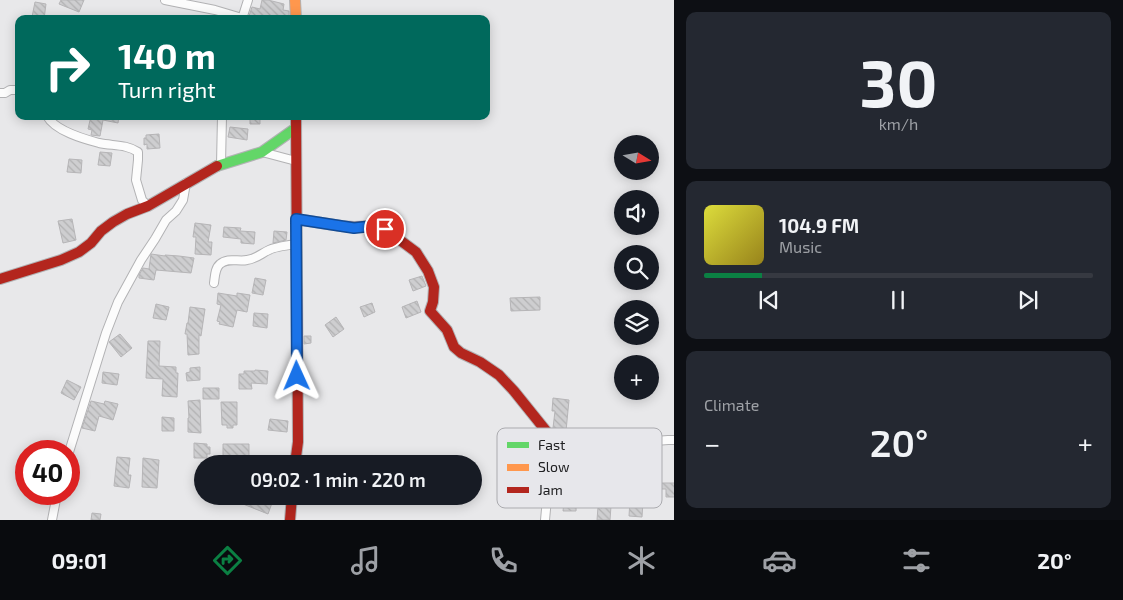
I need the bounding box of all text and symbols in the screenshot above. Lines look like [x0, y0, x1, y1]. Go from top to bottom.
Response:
text: 140 m [118, 34, 216, 76]
icon: right [35, 35, 100, 100]
text: 30 [860, 42, 937, 120]
text: Turn right [118, 76, 216, 102]
text: km/h [879, 114, 918, 133]
north arrow [614, 135, 659, 180]
map controls [614, 135, 659, 400]
button: sound [614, 190, 659, 235]
pin [364, 208, 406, 250]
text: 104.9 FM [779, 214, 859, 237]
icon: arrive [371, 215, 399, 243]
text: Music [779, 237, 822, 256]
button: search [614, 245, 659, 290]
icon: previous [755, 286, 783, 314]
icon: pause [884, 286, 912, 314]
icon: next [1014, 286, 1042, 314]
button: layers [614, 300, 659, 345]
position arrow [270, 349, 322, 401]
button: + [614, 355, 659, 400]
text: Climate [704, 395, 759, 414]
text: 20° [870, 419, 928, 465]
text: − [704, 426, 720, 460]
text: + [1078, 426, 1093, 460]
legend [497, 428, 662, 508]
text: Fast [538, 436, 565, 453]
speed limit sign: 40 [15, 440, 80, 505]
text: Slow [538, 458, 570, 475]
text: 09:02 · 1 min · 220 m [250, 468, 426, 491]
text: Jam [538, 481, 563, 498]
icon: directions [210, 543, 245, 578]
icon: music [348, 543, 383, 578]
icon: phone [486, 543, 521, 578]
icon: climate [624, 543, 659, 578]
icon: car [762, 543, 797, 578]
icon: filters [899, 543, 934, 578]
text: 09:01 [51, 547, 107, 573]
text: 20° [1037, 547, 1071, 573]

